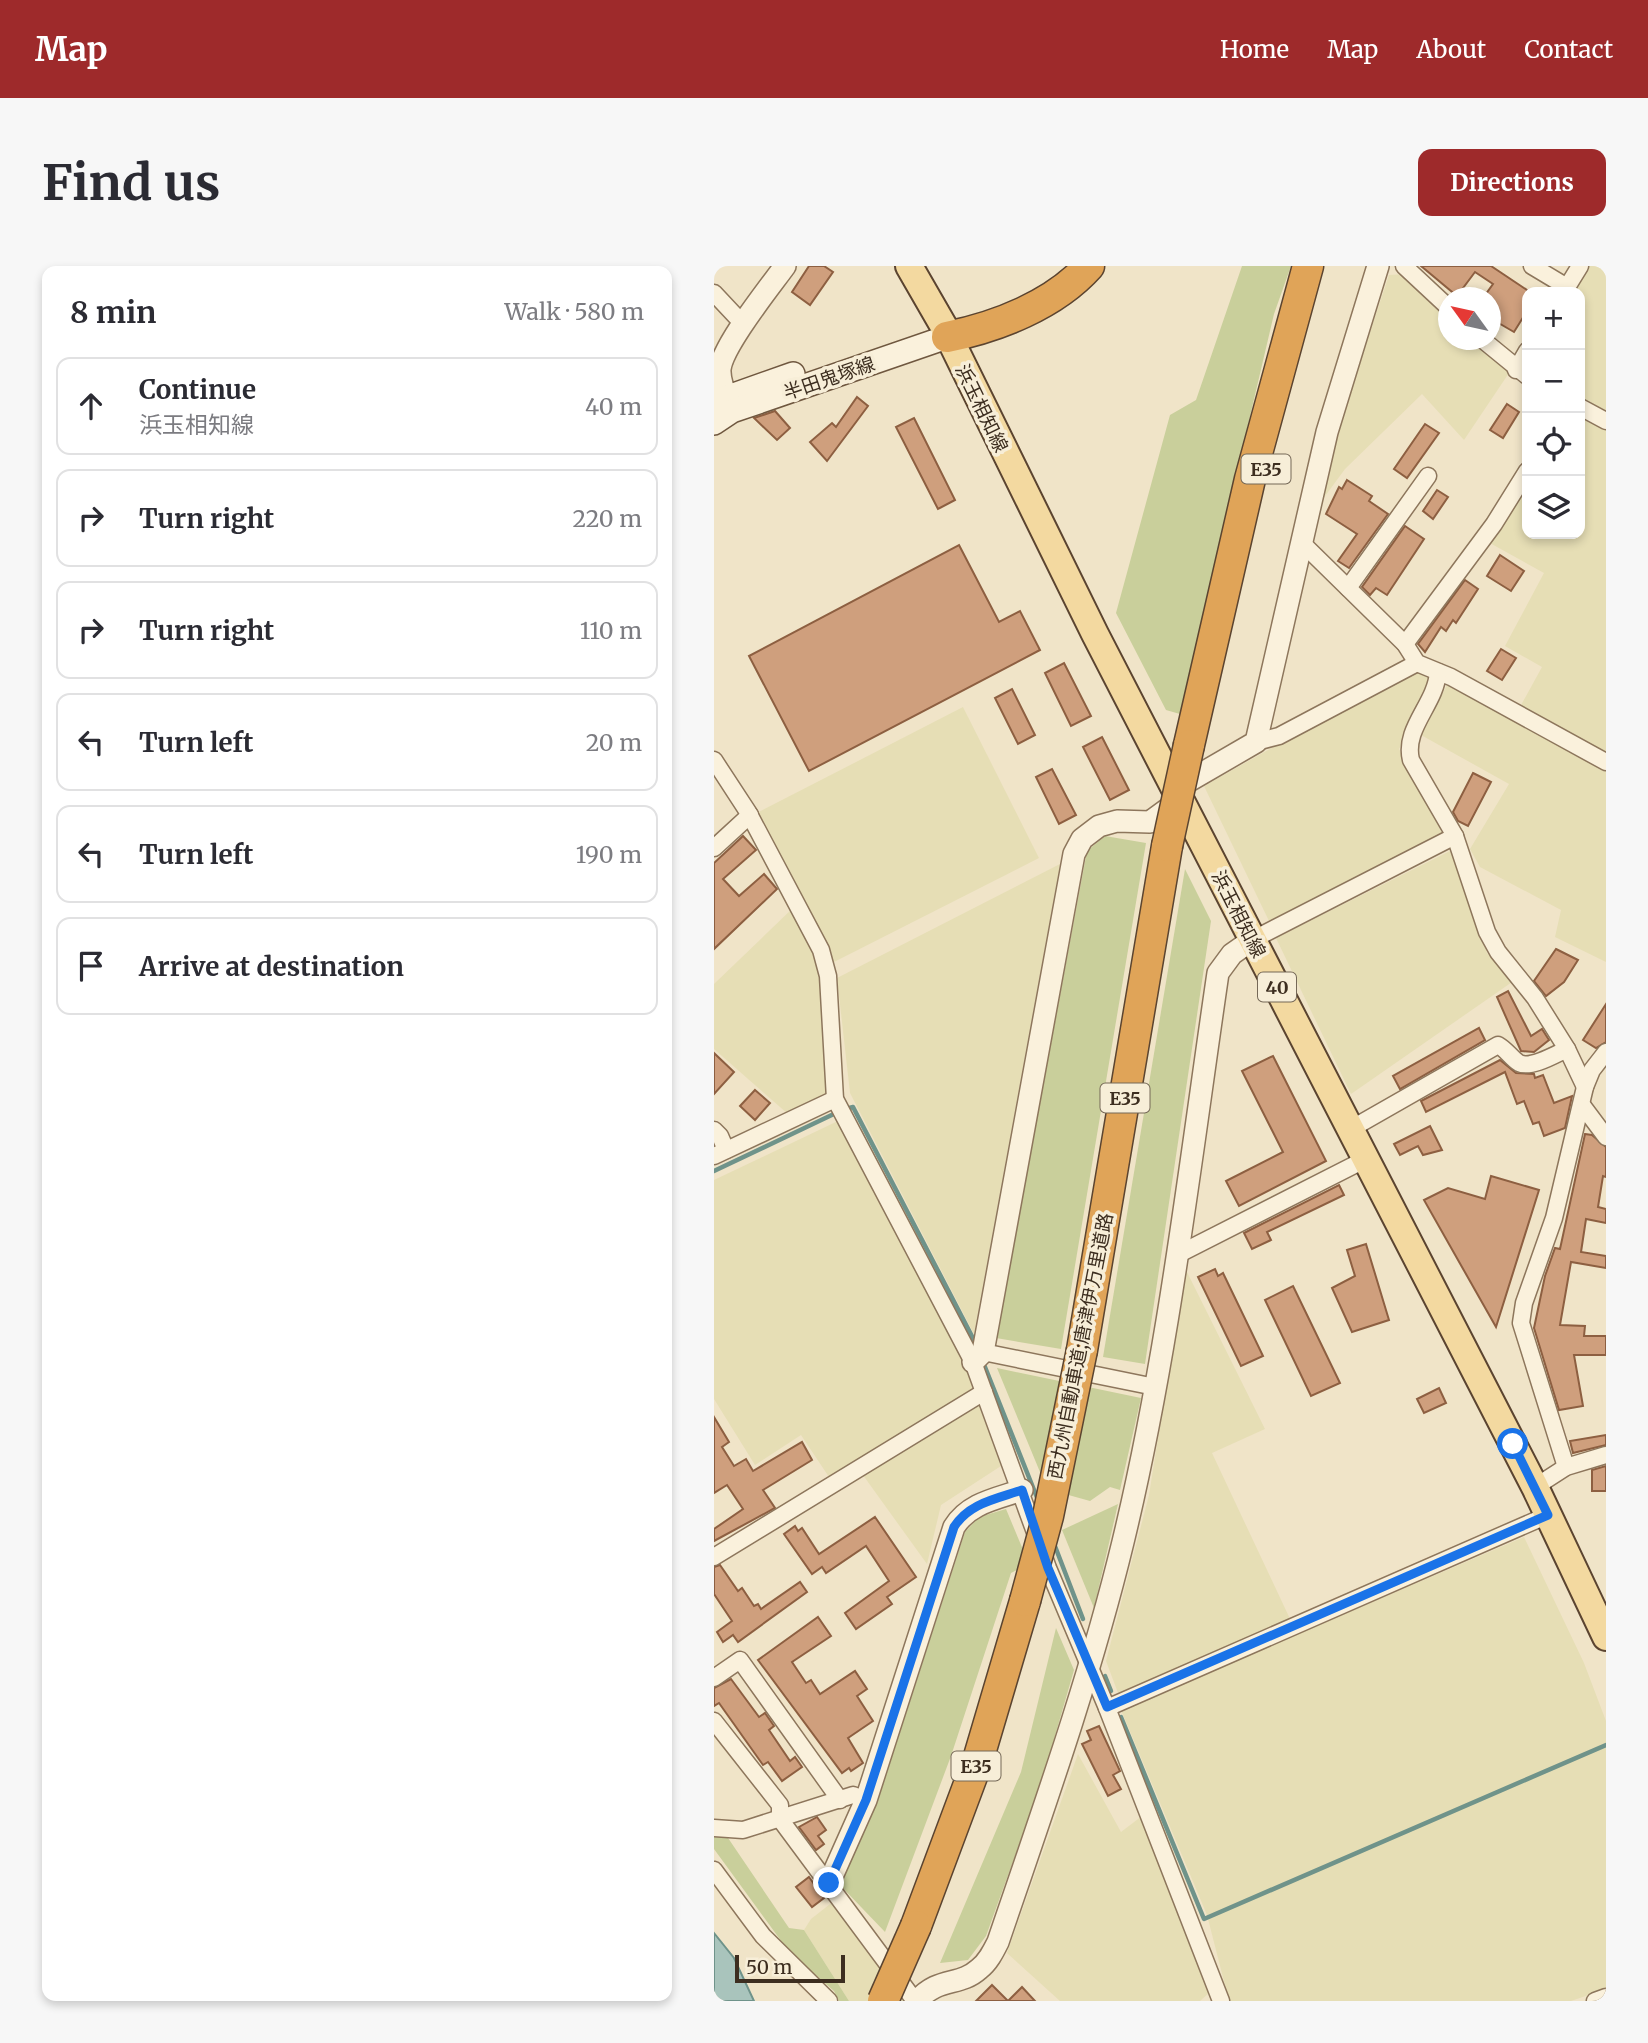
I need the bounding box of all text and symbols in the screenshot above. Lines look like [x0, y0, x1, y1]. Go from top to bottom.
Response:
text: Map [35, 29, 108, 70]
text: Home [1220, 34, 1289, 65]
text: Map [1327, 34, 1378, 65]
text: About [1416, 34, 1486, 65]
text: Contact [1524, 34, 1613, 65]
button: Directions [1418, 149, 1606, 216]
text: Find us [42, 152, 220, 213]
north arrow [1438, 287, 1501, 350]
map controls [1522, 287, 1585, 539]
button: + [1522, 287, 1585, 350]
text: 8 min [70, 293, 156, 331]
text: Walk · 580 m [505, 297, 644, 326]
button: − [1522, 350, 1585, 413]
street label: 半田鬼塚線 [780, 351, 878, 405]
street label: 浜玉相知線 [950, 360, 1014, 456]
text: Continue [139, 373, 256, 406]
icon: ahead [72, 387, 110, 425]
text: 40 m [585, 392, 642, 421]
text: 浜玉相知線 [139, 410, 254, 439]
button: locate [1522, 413, 1585, 476]
road number: E35 [1242, 454, 1290, 484]
button: layers [1522, 476, 1585, 539]
icon: right [72, 499, 110, 537]
text: Turn right [139, 502, 274, 535]
text: 220 m [572, 504, 642, 533]
icon: right [72, 611, 110, 649]
text: Turn right [139, 614, 274, 647]
text: 110 m [580, 616, 642, 645]
icon: left [72, 723, 110, 761]
text: Turn left [139, 726, 253, 759]
text: 20 m [586, 728, 642, 757]
icon: left [72, 835, 110, 873]
text: Turn left [139, 838, 253, 871]
text: 190 m [576, 840, 642, 869]
street label: 浜玉相知線 [1207, 866, 1271, 962]
icon: arrive [72, 947, 110, 985]
text: Arrive at destination [139, 950, 404, 983]
road number: 40 [1258, 972, 1296, 1002]
road number: E35 [1100, 1084, 1150, 1112]
street label: 西九州自動車道;唐津伊万里道路 [1042, 1211, 1118, 1481]
route start [1497, 1428, 1528, 1459]
road number: E35 [952, 1751, 1000, 1780]
route end [813, 1867, 844, 1898]
scale bar [735, 1952, 845, 1984]
text: 50 m [746, 1955, 792, 1979]

